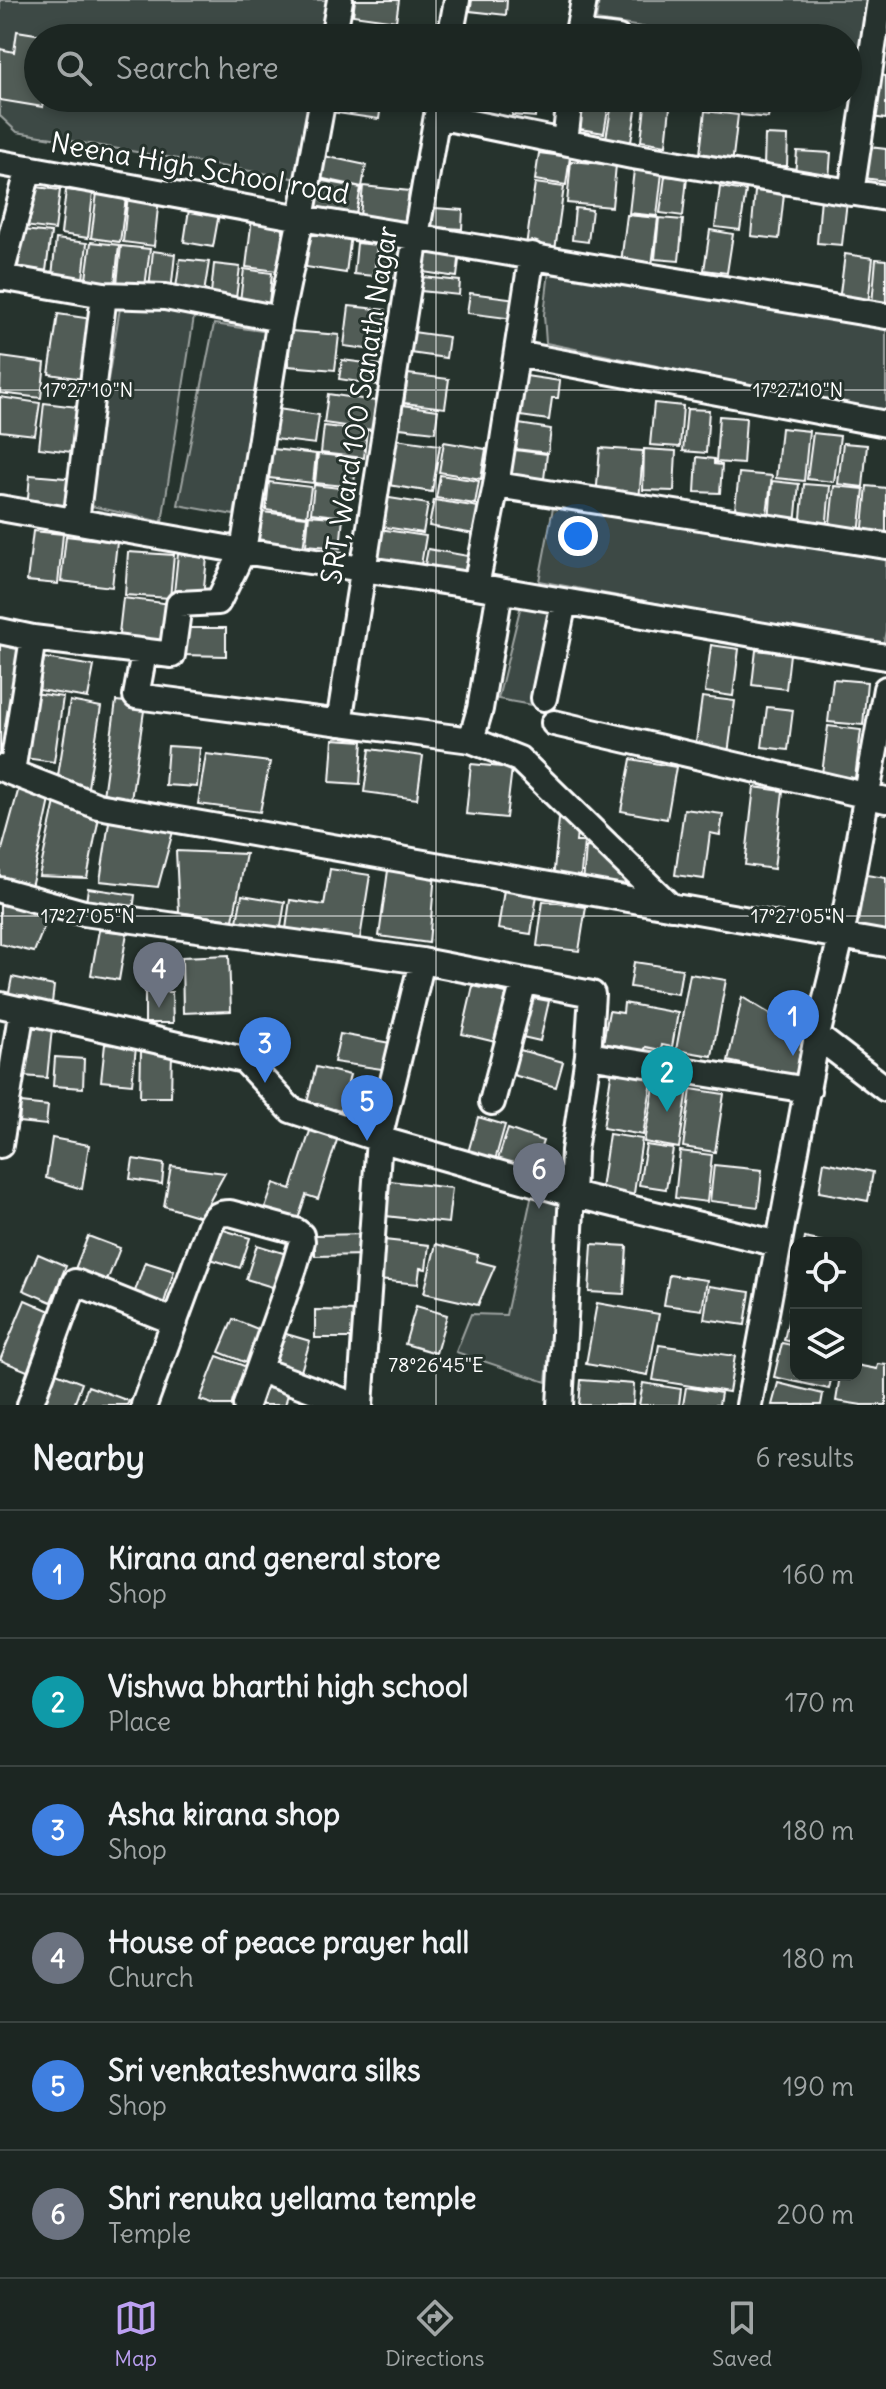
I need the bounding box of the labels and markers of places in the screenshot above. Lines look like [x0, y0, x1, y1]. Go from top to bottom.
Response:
pin: 4 [133, 942, 185, 1008]
pin: 1 [767, 990, 819, 1056]
pin: 3 [239, 1017, 291, 1083]
pin: 2 [641, 1046, 693, 1112]
pin: 5 [341, 1075, 393, 1141]
pin: 6 [513, 1143, 565, 1209]

